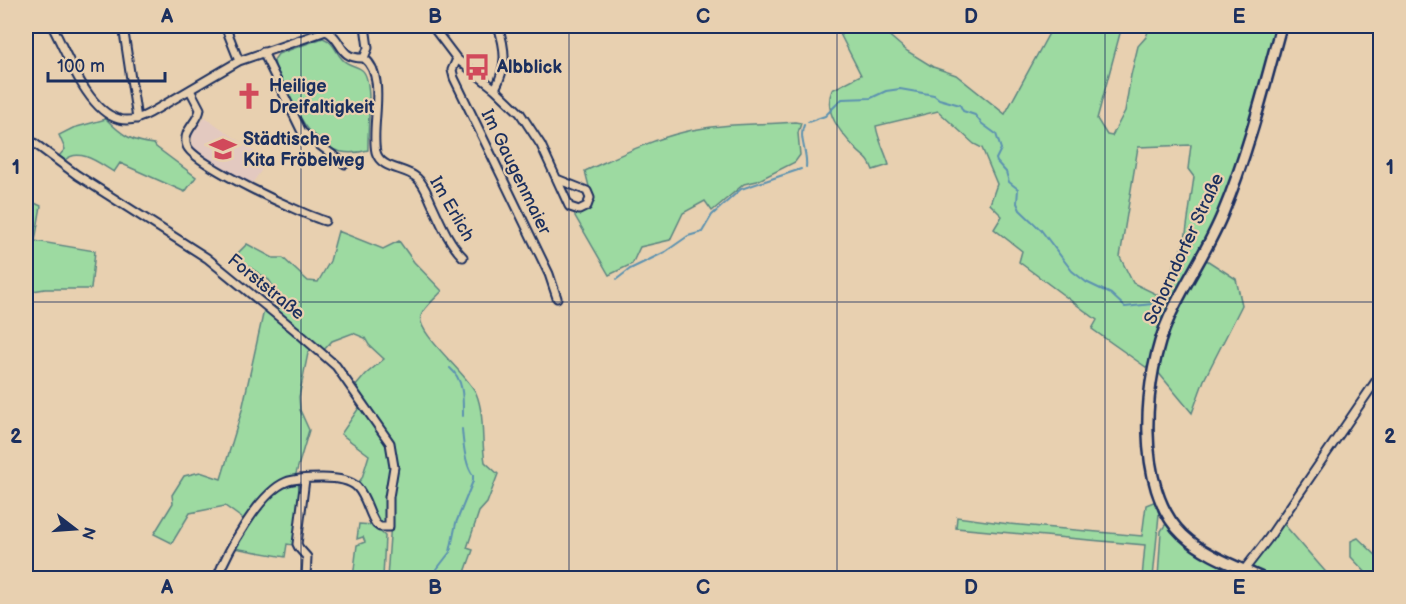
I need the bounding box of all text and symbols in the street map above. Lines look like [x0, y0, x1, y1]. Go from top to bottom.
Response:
text: A [160, 5, 174, 29]
text: B [428, 5, 442, 29]
text: C [696, 5, 710, 29]
text: D [964, 5, 978, 29]
text: E [1233, 5, 1246, 29]
scale bar [48, 45, 165, 83]
bus stop icon: Albblick [462, 52, 492, 82]
text: 100 m [57, 56, 105, 77]
place label: Albblick [496, 57, 562, 78]
place label: Heilige Dreifaltigkeit [269, 76, 375, 118]
church icon: Heilige Dreifaltigkeit [234, 81, 264, 111]
street label: Im Gaugenmaier [477, 106, 556, 239]
place label: Städtische Kita Fröbelweg [243, 129, 365, 171]
school or university icon: Städtische Kita Fröbelweg [208, 134, 238, 164]
text: 1 [12, 156, 20, 180]
text: 1 [1386, 156, 1394, 180]
street label: Schorndorfer Straße [1140, 170, 1228, 328]
street label: Im Erlich [425, 173, 479, 245]
street label: Forststraße [223, 250, 309, 325]
text: 2 [10, 425, 22, 449]
text: 2 [1384, 425, 1396, 449]
north arrow [45, 499, 105, 559]
text: N [77, 524, 99, 541]
text: A [160, 576, 174, 600]
text: B [428, 576, 442, 600]
text: C [696, 576, 710, 600]
text: D [964, 576, 978, 600]
text: E [1233, 576, 1246, 600]

